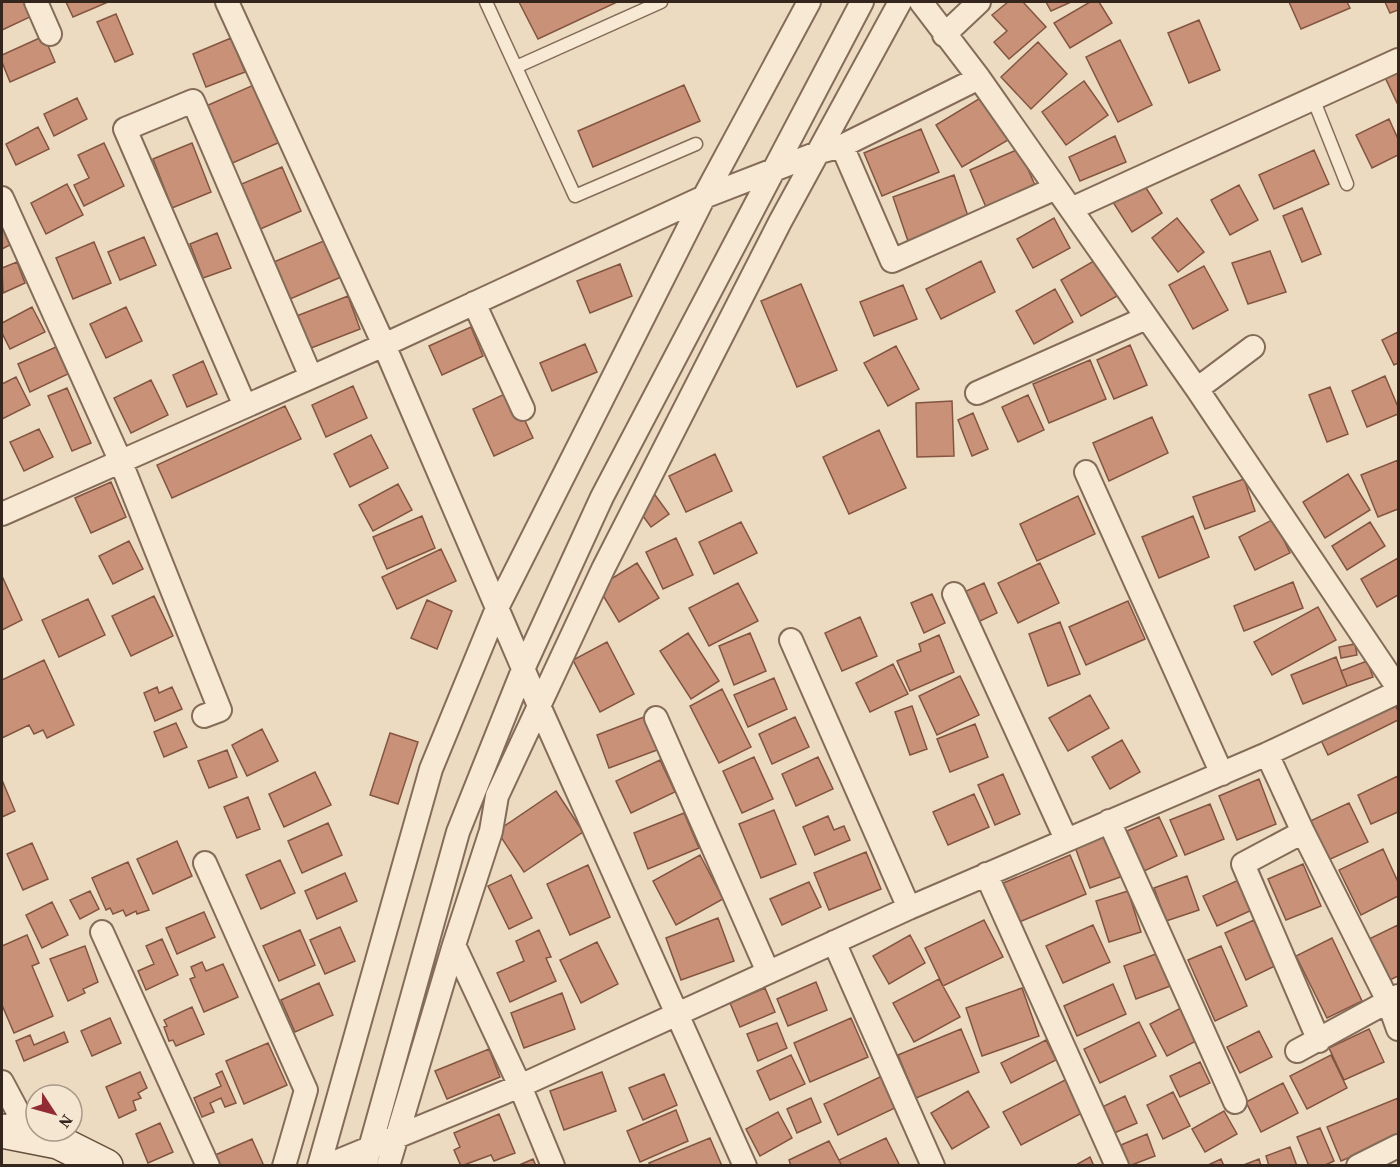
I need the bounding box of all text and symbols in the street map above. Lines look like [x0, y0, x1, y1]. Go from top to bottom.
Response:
north arrow [24, 1083, 84, 1143]
text: N [54, 1111, 78, 1133]

